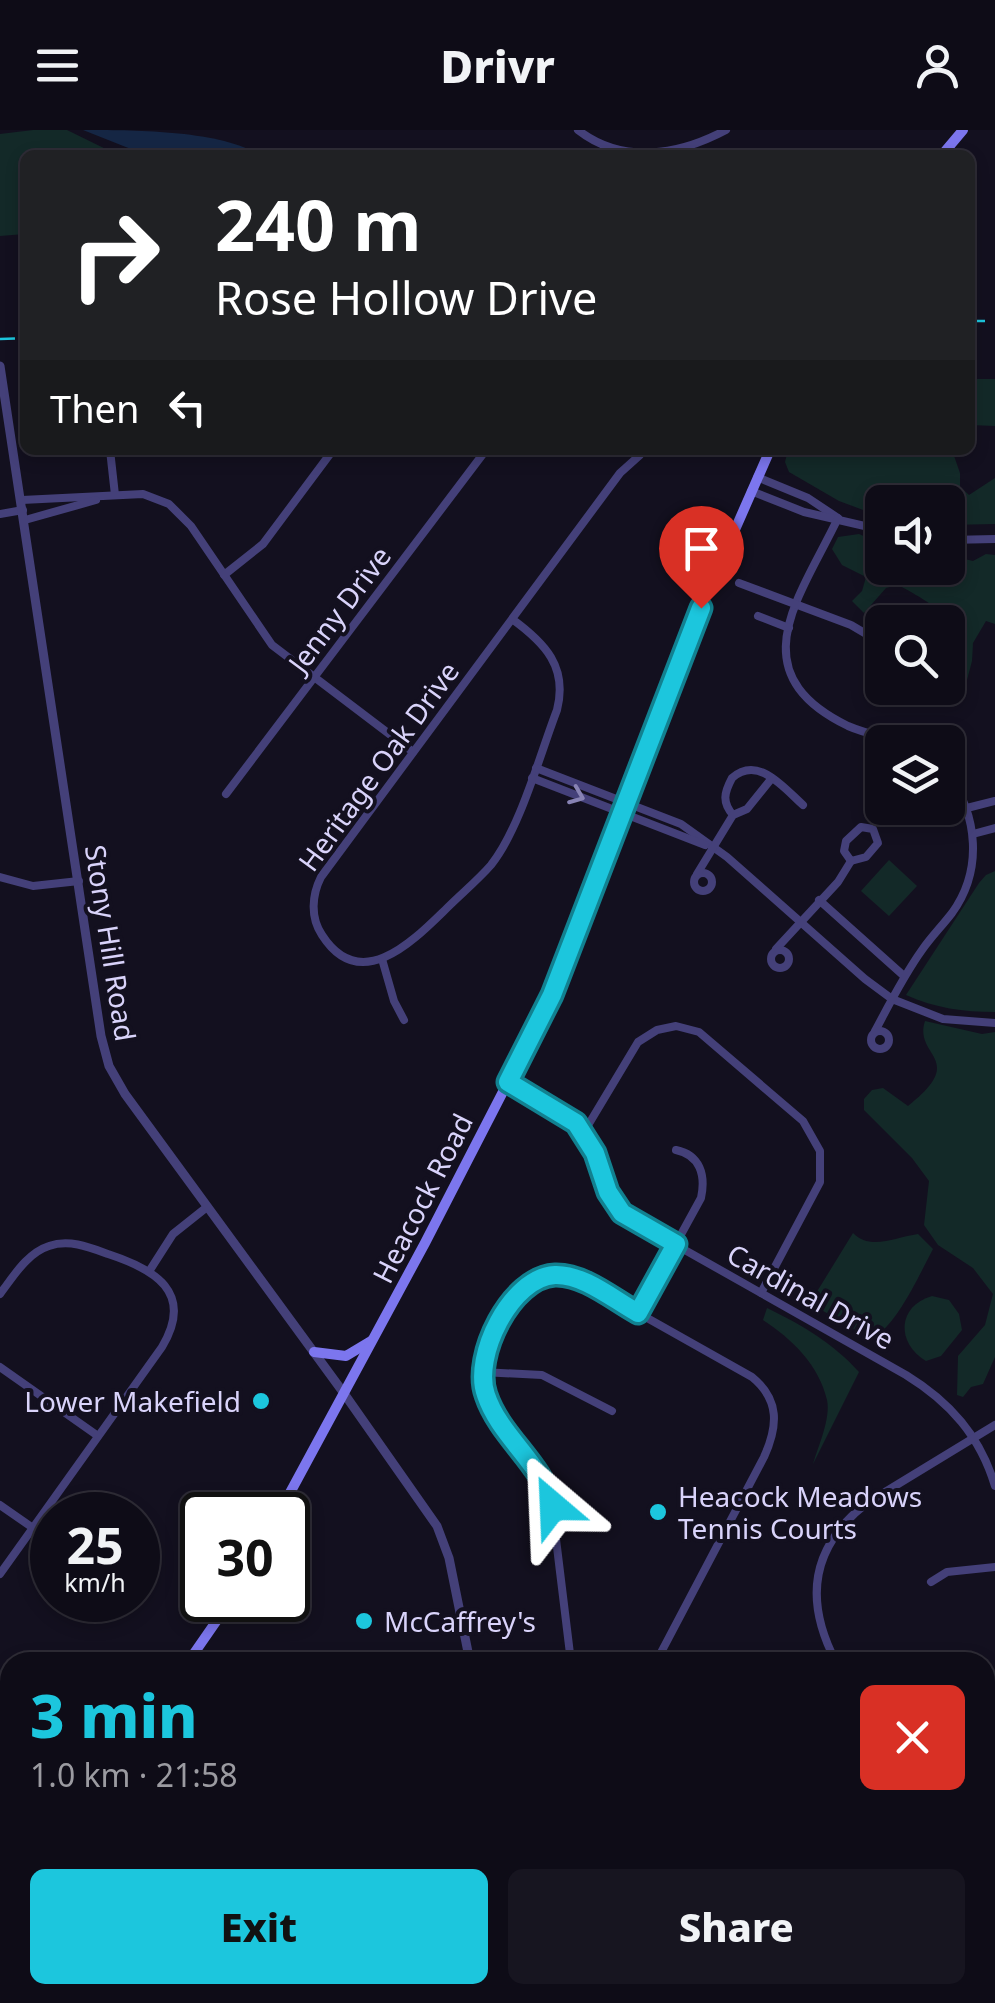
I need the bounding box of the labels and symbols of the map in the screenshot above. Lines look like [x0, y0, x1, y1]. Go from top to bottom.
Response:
pin [659, 506, 744, 609]
street label: Jenny Drive [277, 538, 399, 682]
street label: Heritage Oak Drive [289, 654, 467, 878]
one-way arrow [567, 784, 585, 804]
street label: Stony Hill Road [77, 842, 145, 1044]
street label: Heacock Road [363, 1107, 481, 1289]
street label: Cardinal Drive [721, 1234, 901, 1358]
place label: Lower Makefield [24, 1382, 241, 1420]
marker: Lower Makefield [250, 1390, 272, 1412]
position arrow [501, 1454, 605, 1558]
place label: Heacock Meadows Tennis Courts [678, 1477, 922, 1547]
speed limit sign: 30 [180, 1492, 310, 1622]
marker: Heacock Meadows Tennis Courts [647, 1501, 669, 1523]
place label: McCaffrey's [384, 1602, 536, 1640]
marker: McCaffrey's [353, 1610, 375, 1632]

